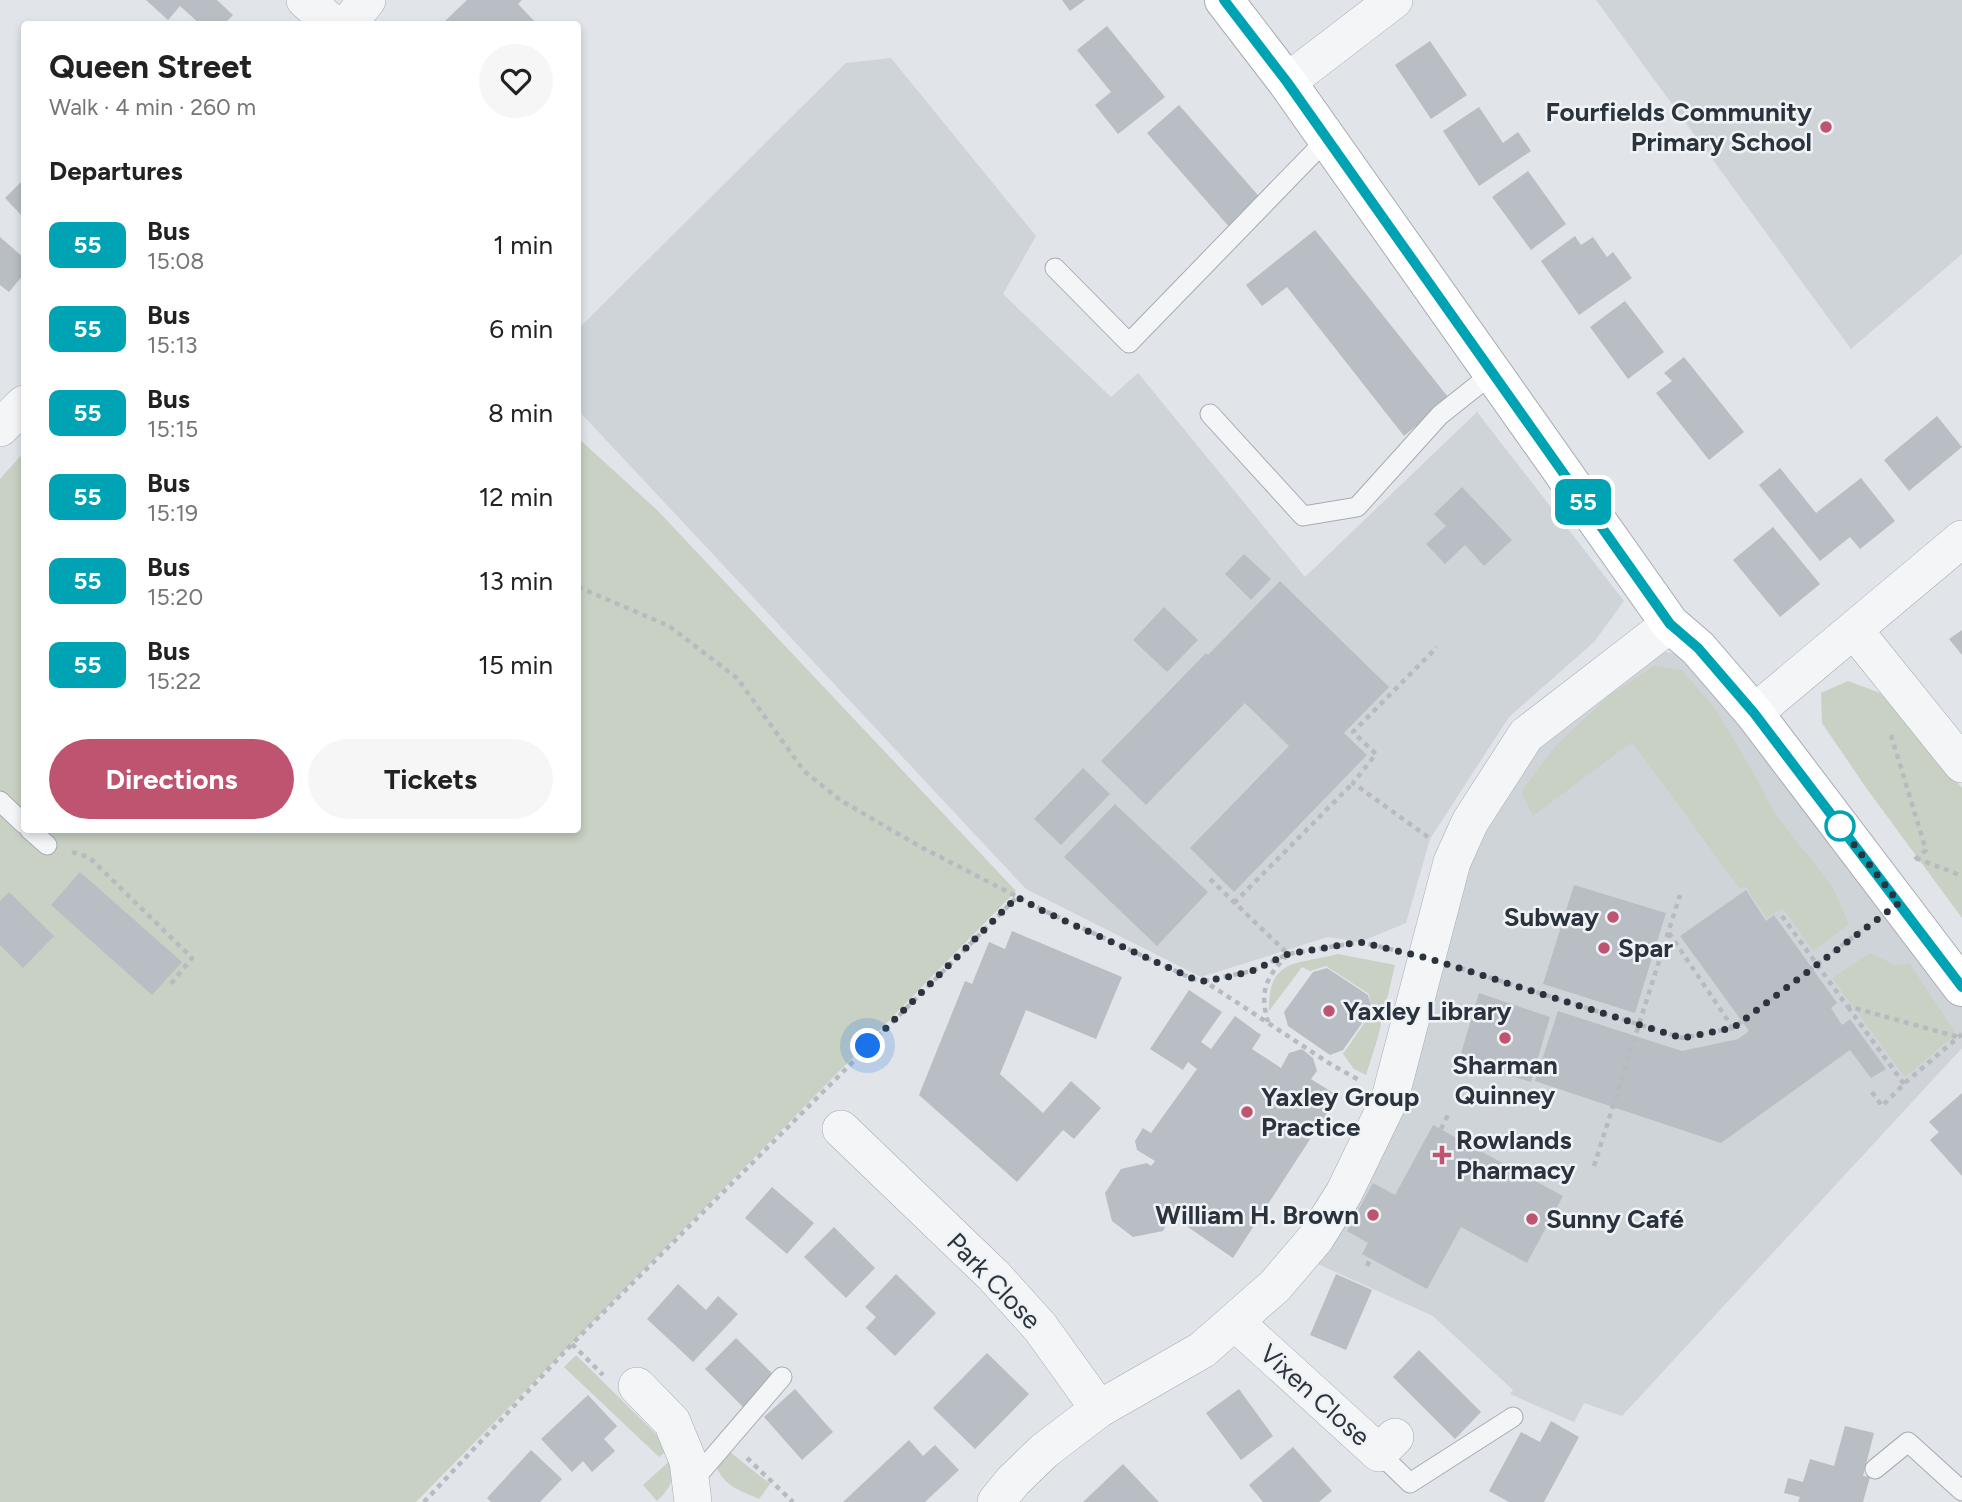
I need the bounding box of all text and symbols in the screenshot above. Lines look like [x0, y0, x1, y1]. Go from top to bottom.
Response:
button: heart [479, 44, 553, 118]
text: Queen Street [49, 47, 253, 86]
text: Walk · 4 min · 260 m [49, 93, 256, 121]
place label: Fourfields Community Primary School [1545, 96, 1812, 158]
marker: Fourfields Community Primary School [1818, 119, 1834, 135]
text: Departures [49, 155, 183, 187]
text: Bus [147, 215, 190, 247]
text: 1 min [493, 229, 553, 261]
text: 55 [74, 230, 101, 259]
text: 15:08 [147, 247, 204, 275]
text: Bus [147, 299, 190, 331]
text: 6 min [489, 313, 553, 345]
text: 55 [74, 314, 101, 343]
text: 15:13 [147, 331, 198, 359]
text: Bus [147, 383, 190, 415]
text: 8 min [488, 397, 553, 429]
text: 55 [74, 398, 101, 427]
text: 15:15 [147, 415, 198, 443]
text: Bus [147, 467, 190, 499]
line badge: 55 [1552, 479, 1614, 525]
text: 12 min [479, 481, 553, 513]
text: 55 [74, 482, 101, 511]
text: 55 [1569, 487, 1597, 516]
text: 15:19 [147, 499, 198, 527]
text: Bus [147, 551, 190, 583]
text: 13 min [479, 565, 553, 597]
text: 55 [74, 566, 101, 595]
text: 15:20 [147, 583, 203, 611]
text: Bus [147, 635, 190, 667]
text: 15 min [478, 649, 553, 681]
text: 55 [74, 650, 101, 679]
text: 15:22 [147, 667, 201, 695]
button: Directions [49, 739, 294, 819]
button: Tickets [308, 739, 553, 819]
unlabelled marker [1825, 811, 1855, 841]
place label: Subway [1504, 901, 1599, 933]
marker: Subway [1605, 909, 1621, 925]
place label: Spar [1618, 932, 1673, 964]
marker: Spar [1596, 940, 1612, 956]
place label: Yaxley Library [1343, 995, 1512, 1027]
marker: Yaxley Library [1321, 1003, 1337, 1019]
your location [850, 1028, 885, 1063]
marker: Sharman Quinney [1497, 1030, 1513, 1046]
place label: Sharman Quinney [1452, 1049, 1558, 1111]
place label: Yaxley Group Practice [1261, 1081, 1419, 1143]
marker: Yaxley Group Practice [1239, 1104, 1255, 1120]
place label: Rowlands Pharmacy [1456, 1124, 1575, 1186]
marker: Rowlands Pharmacy [1434, 1147, 1450, 1163]
place label: William H. Brown [1155, 1199, 1359, 1231]
place label: Sunny Café [1546, 1203, 1684, 1235]
marker: William H. Brown [1365, 1207, 1381, 1223]
marker: Sunny Café [1524, 1211, 1540, 1227]
street label: Park Close [940, 1226, 1048, 1336]
street label: Vixen Close [1253, 1337, 1377, 1453]

